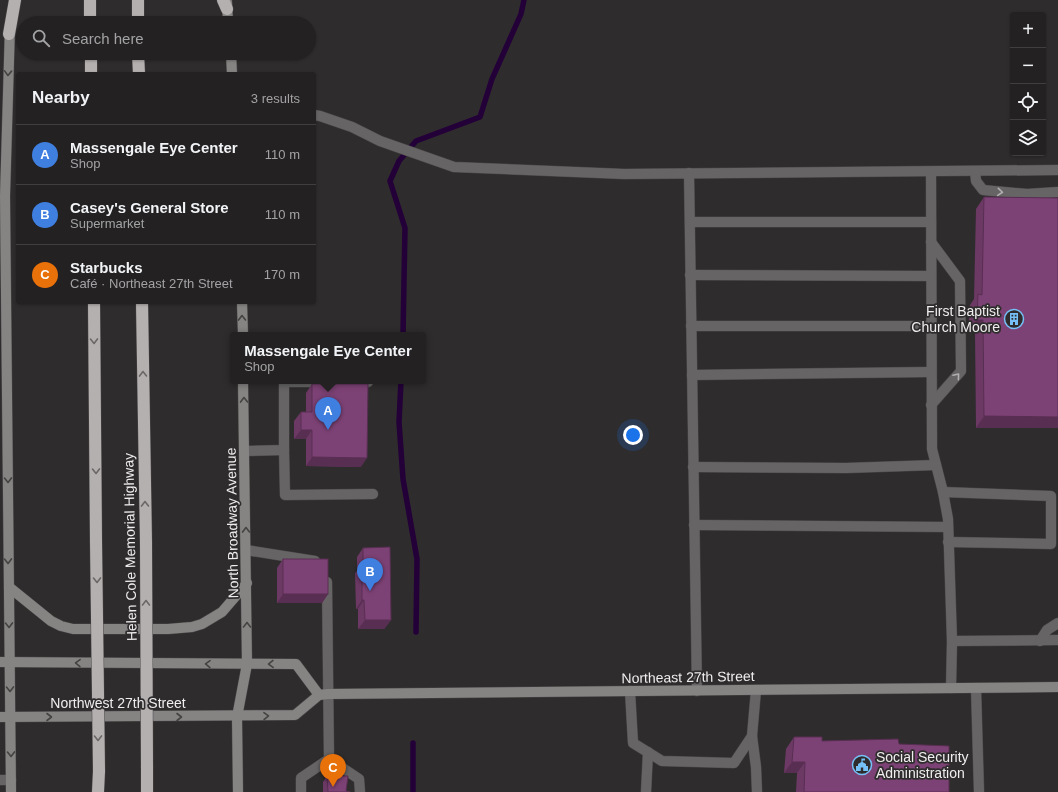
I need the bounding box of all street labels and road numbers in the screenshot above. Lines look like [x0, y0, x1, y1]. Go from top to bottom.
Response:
street label: North Broadway Avenue [223, 447, 241, 598]
street label: Helen Cole Memorial Highway [120, 453, 140, 641]
street label: Northeast 27th Street [621, 668, 755, 686]
street label: Northwest 27th Street [50, 695, 186, 711]

